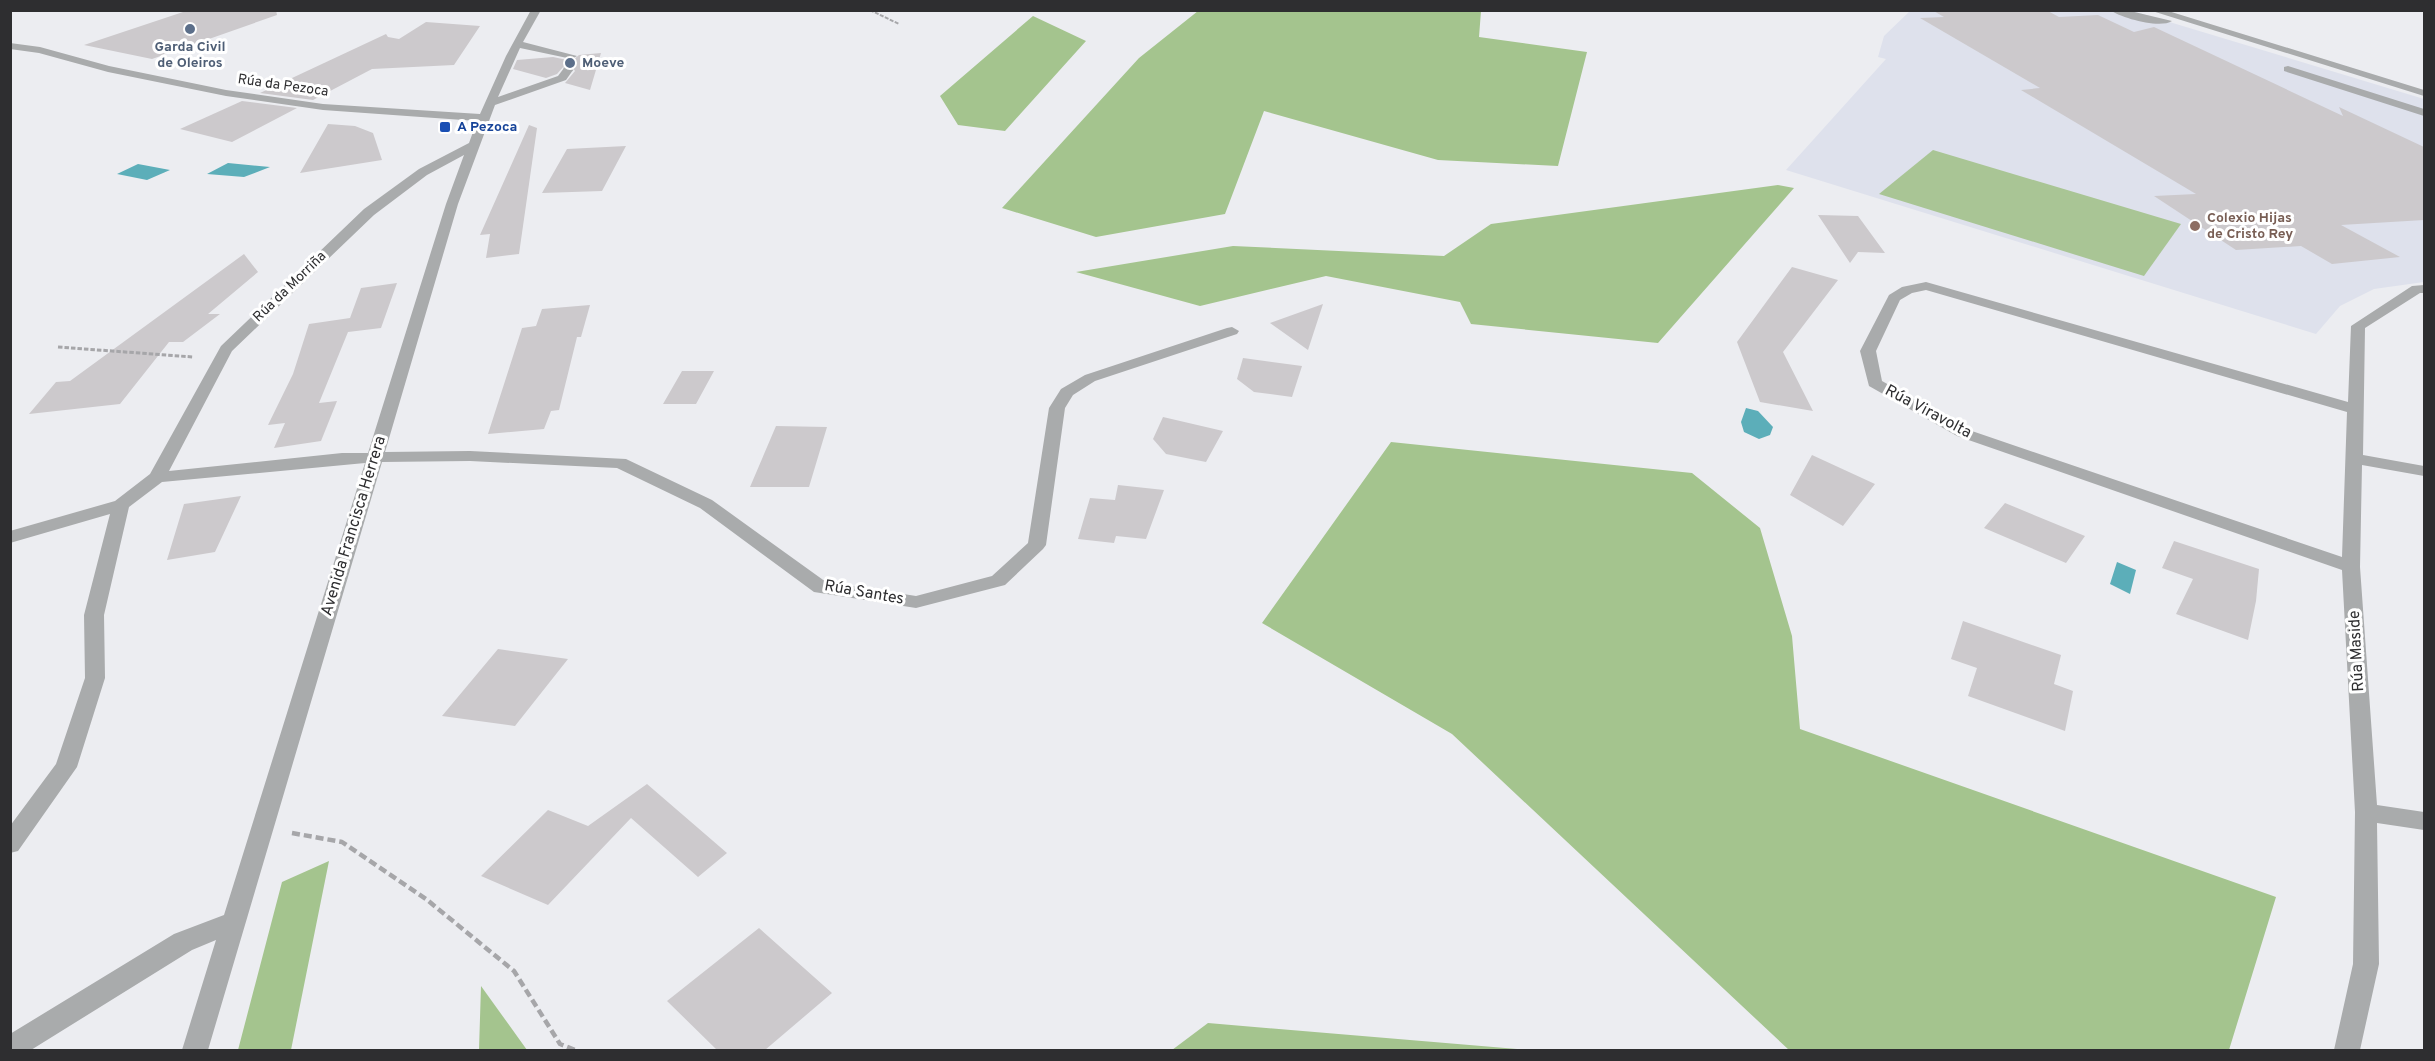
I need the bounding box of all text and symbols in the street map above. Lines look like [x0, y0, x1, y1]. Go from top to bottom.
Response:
marker: Garda Civil de Oleiros [183, 22, 197, 36]
place label: Garda Civil de Oleiros [154, 39, 226, 72]
place label: Moeve [582, 55, 625, 72]
marker: Moeve [563, 56, 577, 70]
street label: Rúa da Pezoca [236, 71, 330, 101]
place label: A Pezoca [457, 119, 517, 136]
marker: A Pezoca [438, 120, 452, 134]
place label: Colexio Hijas de Cristo Rey [2207, 210, 2293, 243]
marker: Colexio Hijas de Cristo Rey [2188, 219, 2202, 233]
street label: Rúa da Morriña [250, 248, 330, 326]
street label: Rúa Viravolta [1881, 381, 1975, 443]
street label: Avenida Francisca Herrera [317, 434, 391, 618]
street label: Rúa Santes [823, 576, 905, 610]
street label: Rúa Maside [2345, 610, 2369, 692]

